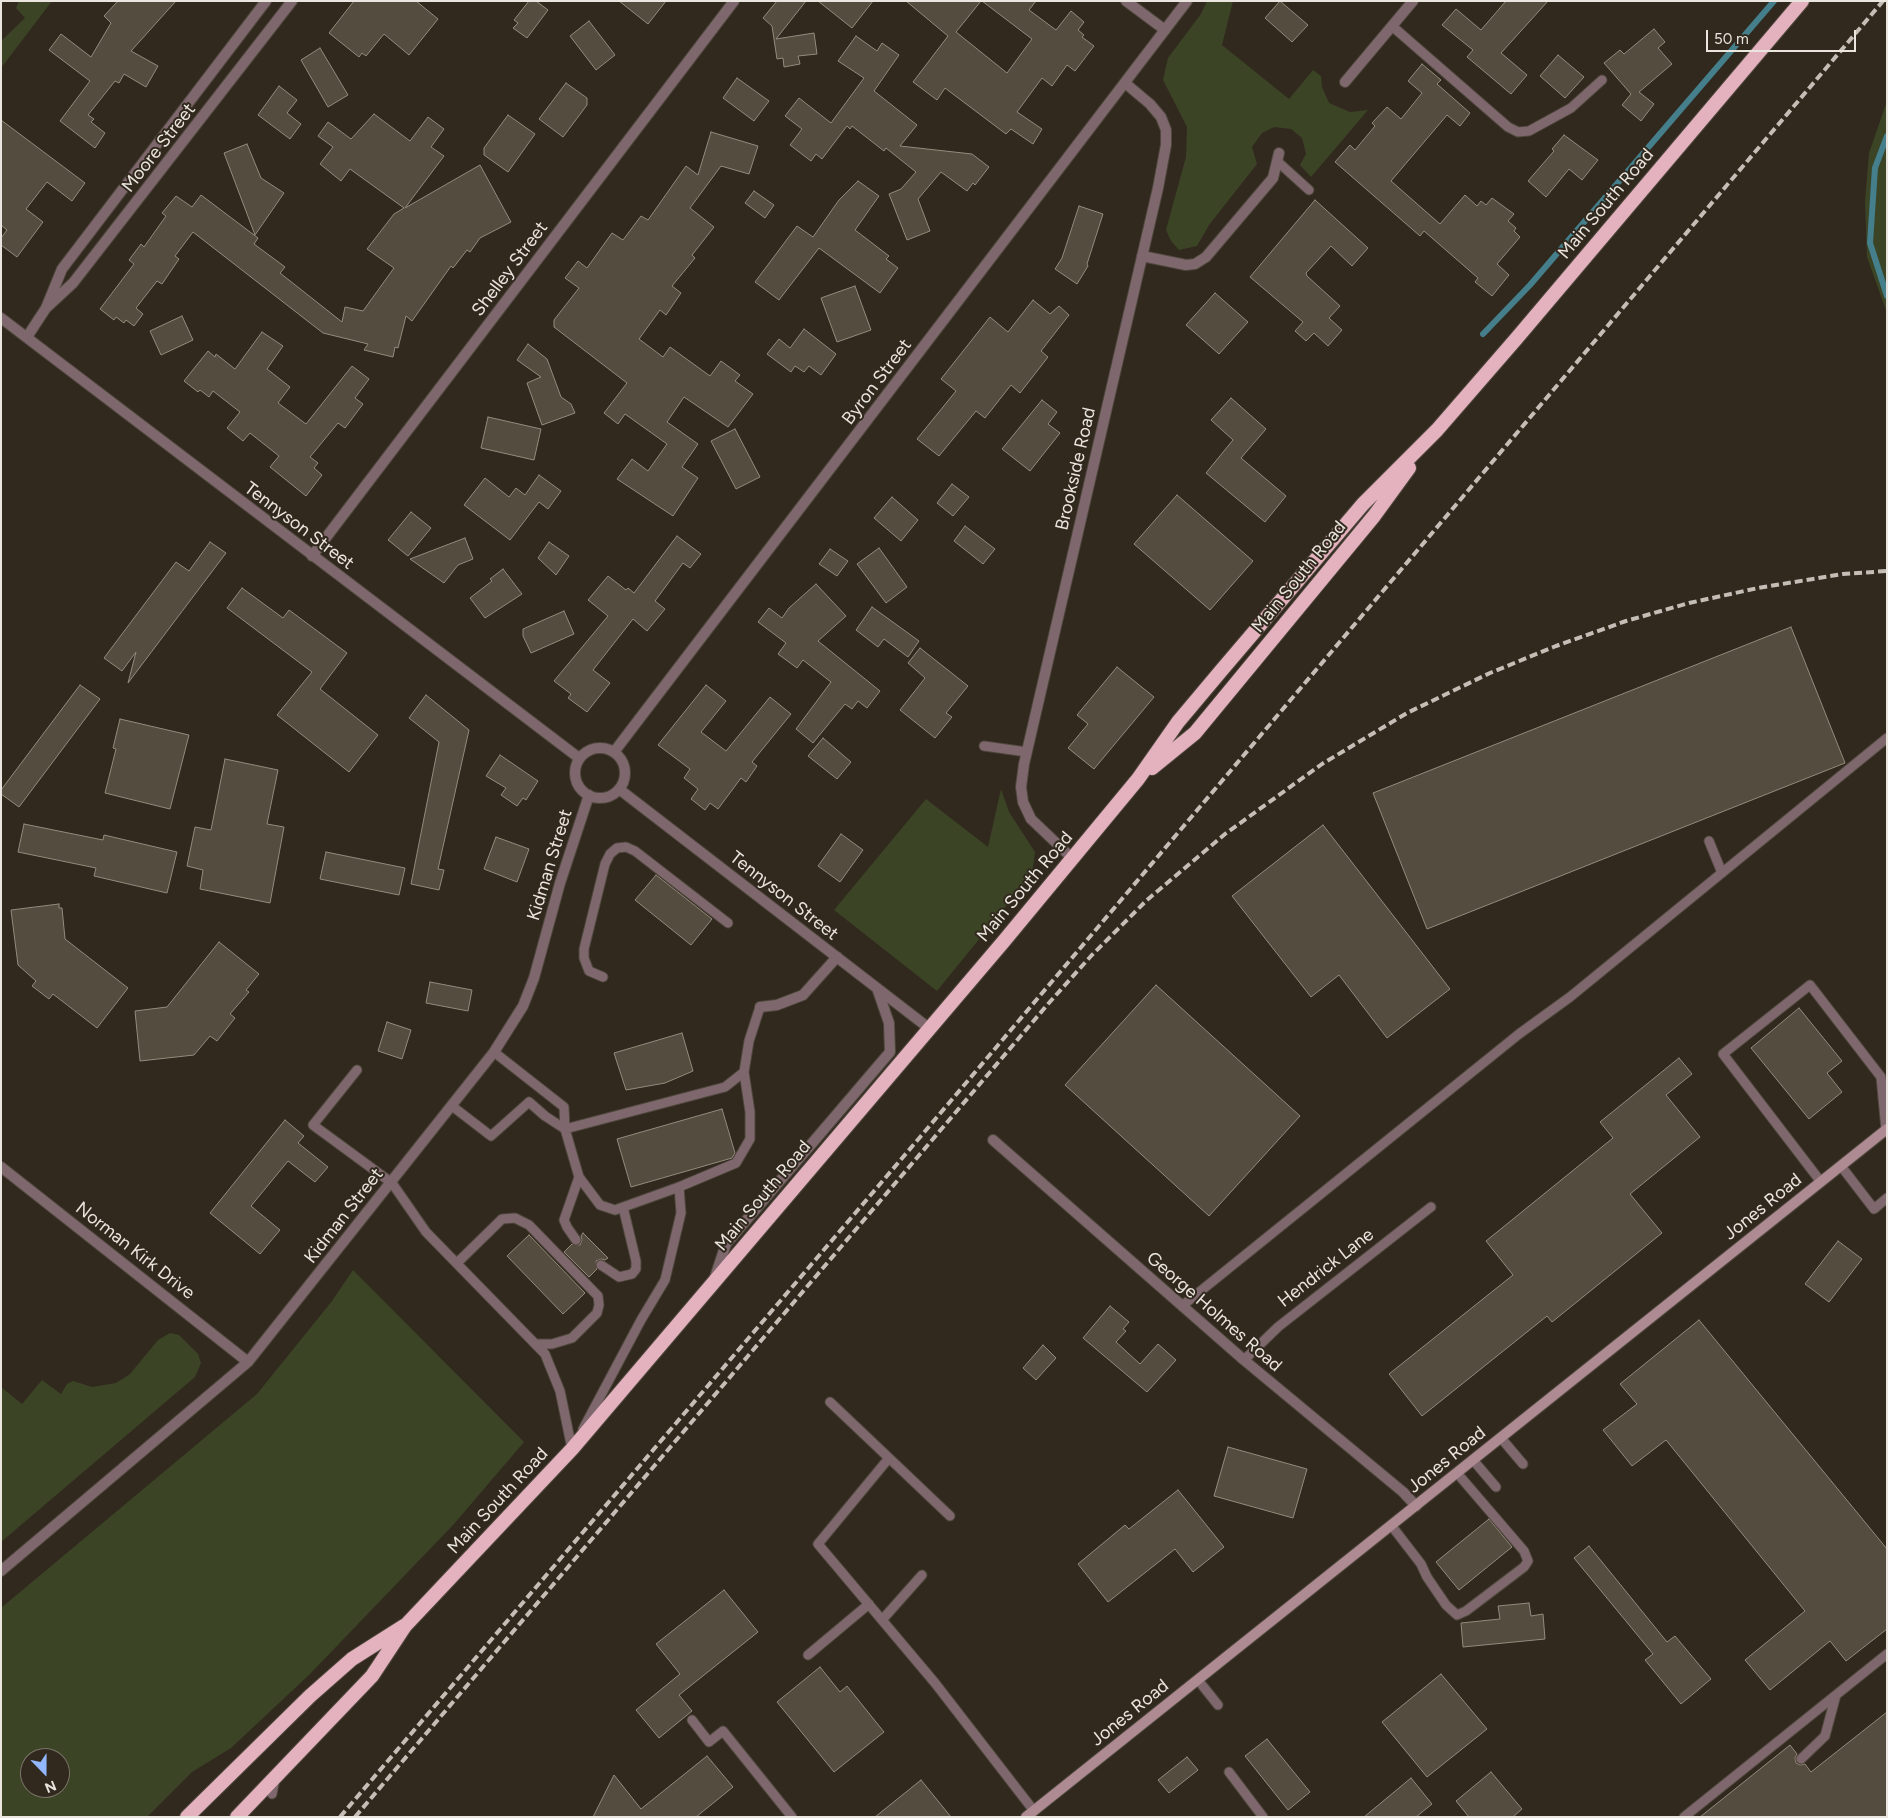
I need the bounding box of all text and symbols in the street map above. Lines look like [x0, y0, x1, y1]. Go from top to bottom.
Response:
scale bar [1708, 20, 1858, 52]
text: 50 m [1714, 30, 1749, 48]
street label: Moore Street [118, 99, 200, 197]
street label: Main South Road [1554, 144, 1658, 264]
street label: Shelley Street [467, 217, 553, 321]
street label: Byron Street [838, 335, 916, 429]
street label: Brookside Road [1051, 405, 1101, 533]
street label: Tennyson Street [240, 478, 358, 574]
street label: Main South Road [1247, 517, 1351, 637]
street label: Kidman Street [523, 807, 577, 923]
street label: Main South Road [973, 827, 1077, 947]
street label: Tennyson Street [725, 847, 843, 945]
street label: Main South Road [711, 1136, 815, 1256]
street label: Kidman Street [300, 1164, 388, 1268]
street label: Jones Road [1720, 1169, 1806, 1245]
street label: Norman Kirk Drive [71, 1198, 199, 1304]
street label: Hendrick Lane [1274, 1224, 1378, 1312]
street label: George Holmes Road [1142, 1247, 1286, 1377]
street label: Jones Road [1404, 1422, 1490, 1498]
street label: Main South Road [443, 1443, 553, 1559]
street label: Jones Road [1087, 1675, 1173, 1751]
north arrow [20, 1748, 70, 1798]
text: N [42, 1777, 59, 1796]

